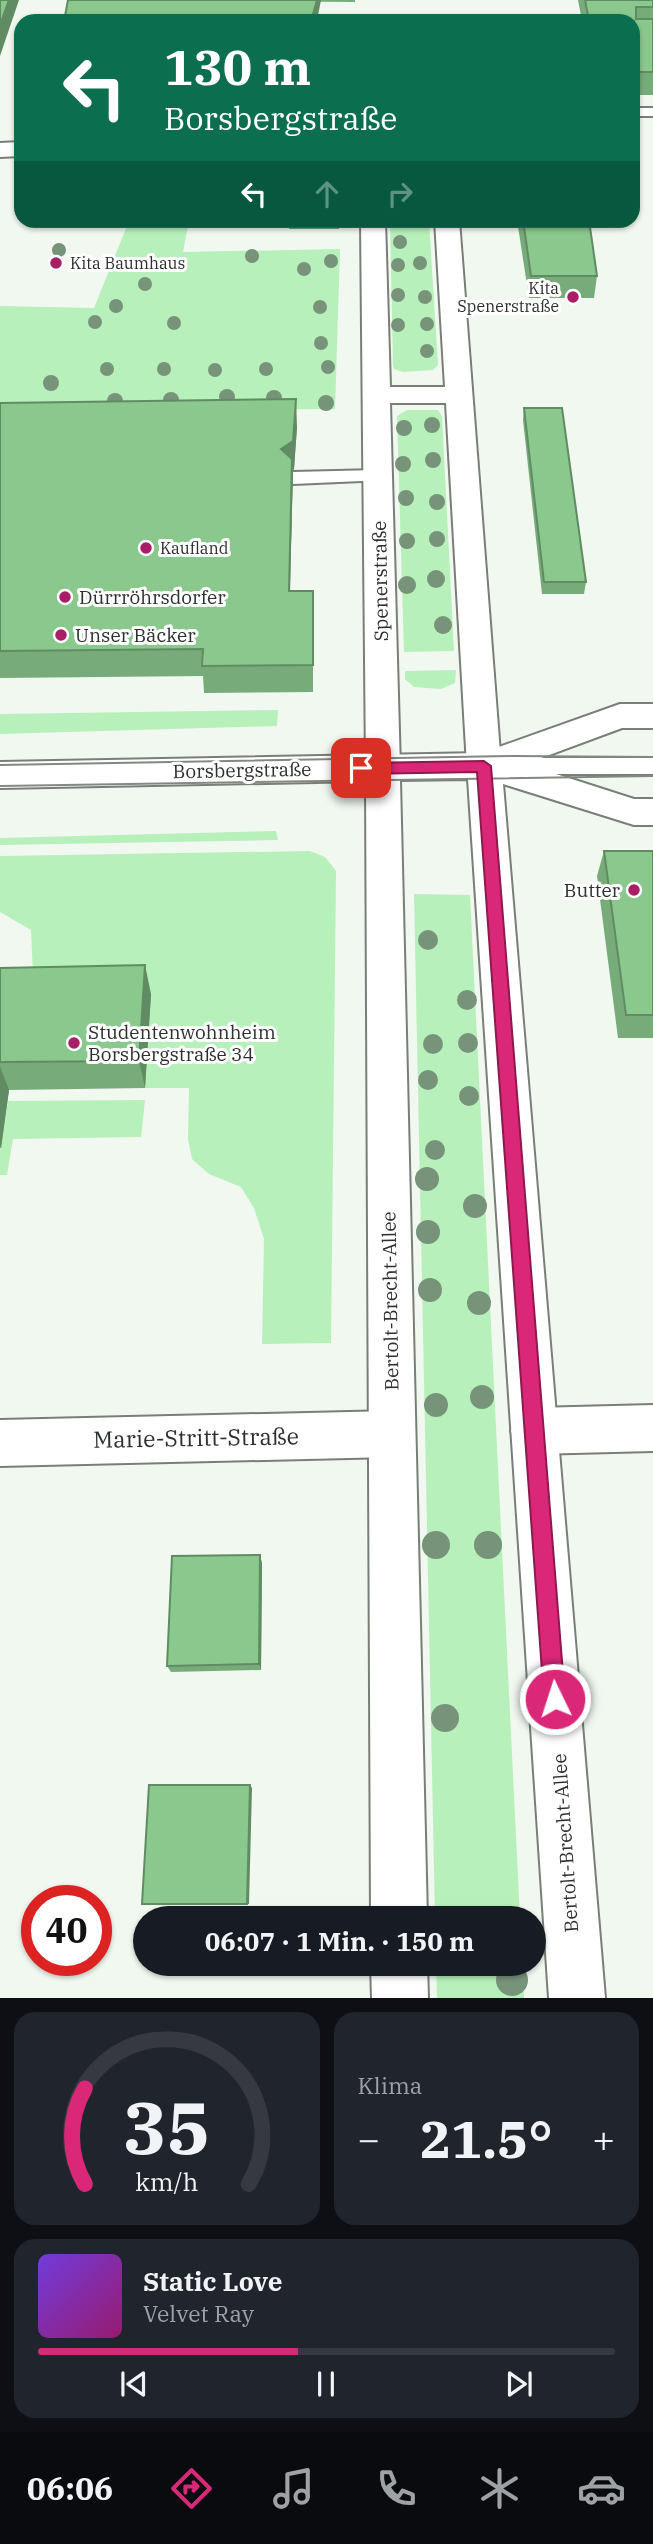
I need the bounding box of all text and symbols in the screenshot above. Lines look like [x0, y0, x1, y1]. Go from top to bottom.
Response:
text: 130 m [164, 35, 311, 98]
icon: left [49, 42, 140, 133]
text: Borsbergstraße [164, 97, 397, 139]
icon: left [235, 175, 273, 213]
icon: ahead [308, 175, 346, 213]
icon: right [381, 175, 419, 213]
place label: Kita Baumhaus [70, 253, 185, 273]
marker: Kita Baumhaus [48, 255, 64, 271]
place label: Kita Spenerstraße [457, 278, 559, 316]
marker: Kita Spenerstraße [565, 289, 581, 305]
street label: Spenerstraße [367, 520, 393, 642]
place label: Kaufland [160, 538, 229, 558]
marker: Kaufland [138, 540, 154, 556]
place label: Dürrröhrsdorfer [79, 585, 226, 609]
marker: Dürrröhrsdorfer [57, 589, 73, 605]
place label: Unser Bäcker [75, 623, 196, 647]
marker: Unser Bäcker [53, 627, 69, 643]
pin [331, 738, 391, 798]
icon: arrive [342, 749, 380, 787]
street label: Borsbergstraße [172, 757, 312, 783]
place label: Butter [564, 878, 621, 902]
marker: Butter [626, 882, 642, 898]
place label: Studentenwohnheim Borsbergstraße 34 [88, 1020, 276, 1066]
marker: Studentenwohnheim Borsbergstraße 34 [66, 1035, 82, 1051]
street label: Bertolt-Brecht-Allee [376, 1211, 404, 1391]
street label: Marie-Stritt-Straße [93, 1420, 299, 1454]
position arrow [518, 1662, 592, 1736]
street label: Bertolt-Brecht-Allee [547, 1753, 583, 1933]
speed limit sign: 40 [21, 1885, 112, 1976]
text: 06:07 · 1 Min. · 150 m [205, 1924, 474, 1958]
text: Klima [358, 2070, 422, 2100]
text: 35 [123, 2080, 210, 2175]
text: 21.5° [420, 2105, 553, 2172]
text: − [358, 2114, 380, 2163]
text: + [592, 2114, 615, 2163]
text: km/h [135, 2165, 198, 2198]
text: Static Love [143, 2264, 282, 2298]
text: Velvet Ray [143, 2298, 254, 2328]
icon: previous [115, 2365, 153, 2403]
icon: pause [307, 2365, 345, 2403]
icon: next [500, 2365, 538, 2403]
icon: directions [167, 2464, 216, 2513]
icon: music [269, 2464, 318, 2513]
icon: phone [372, 2464, 421, 2513]
icon: climate [475, 2464, 524, 2513]
icon: car [577, 2464, 626, 2513]
text: 06:06 [27, 2467, 113, 2509]

